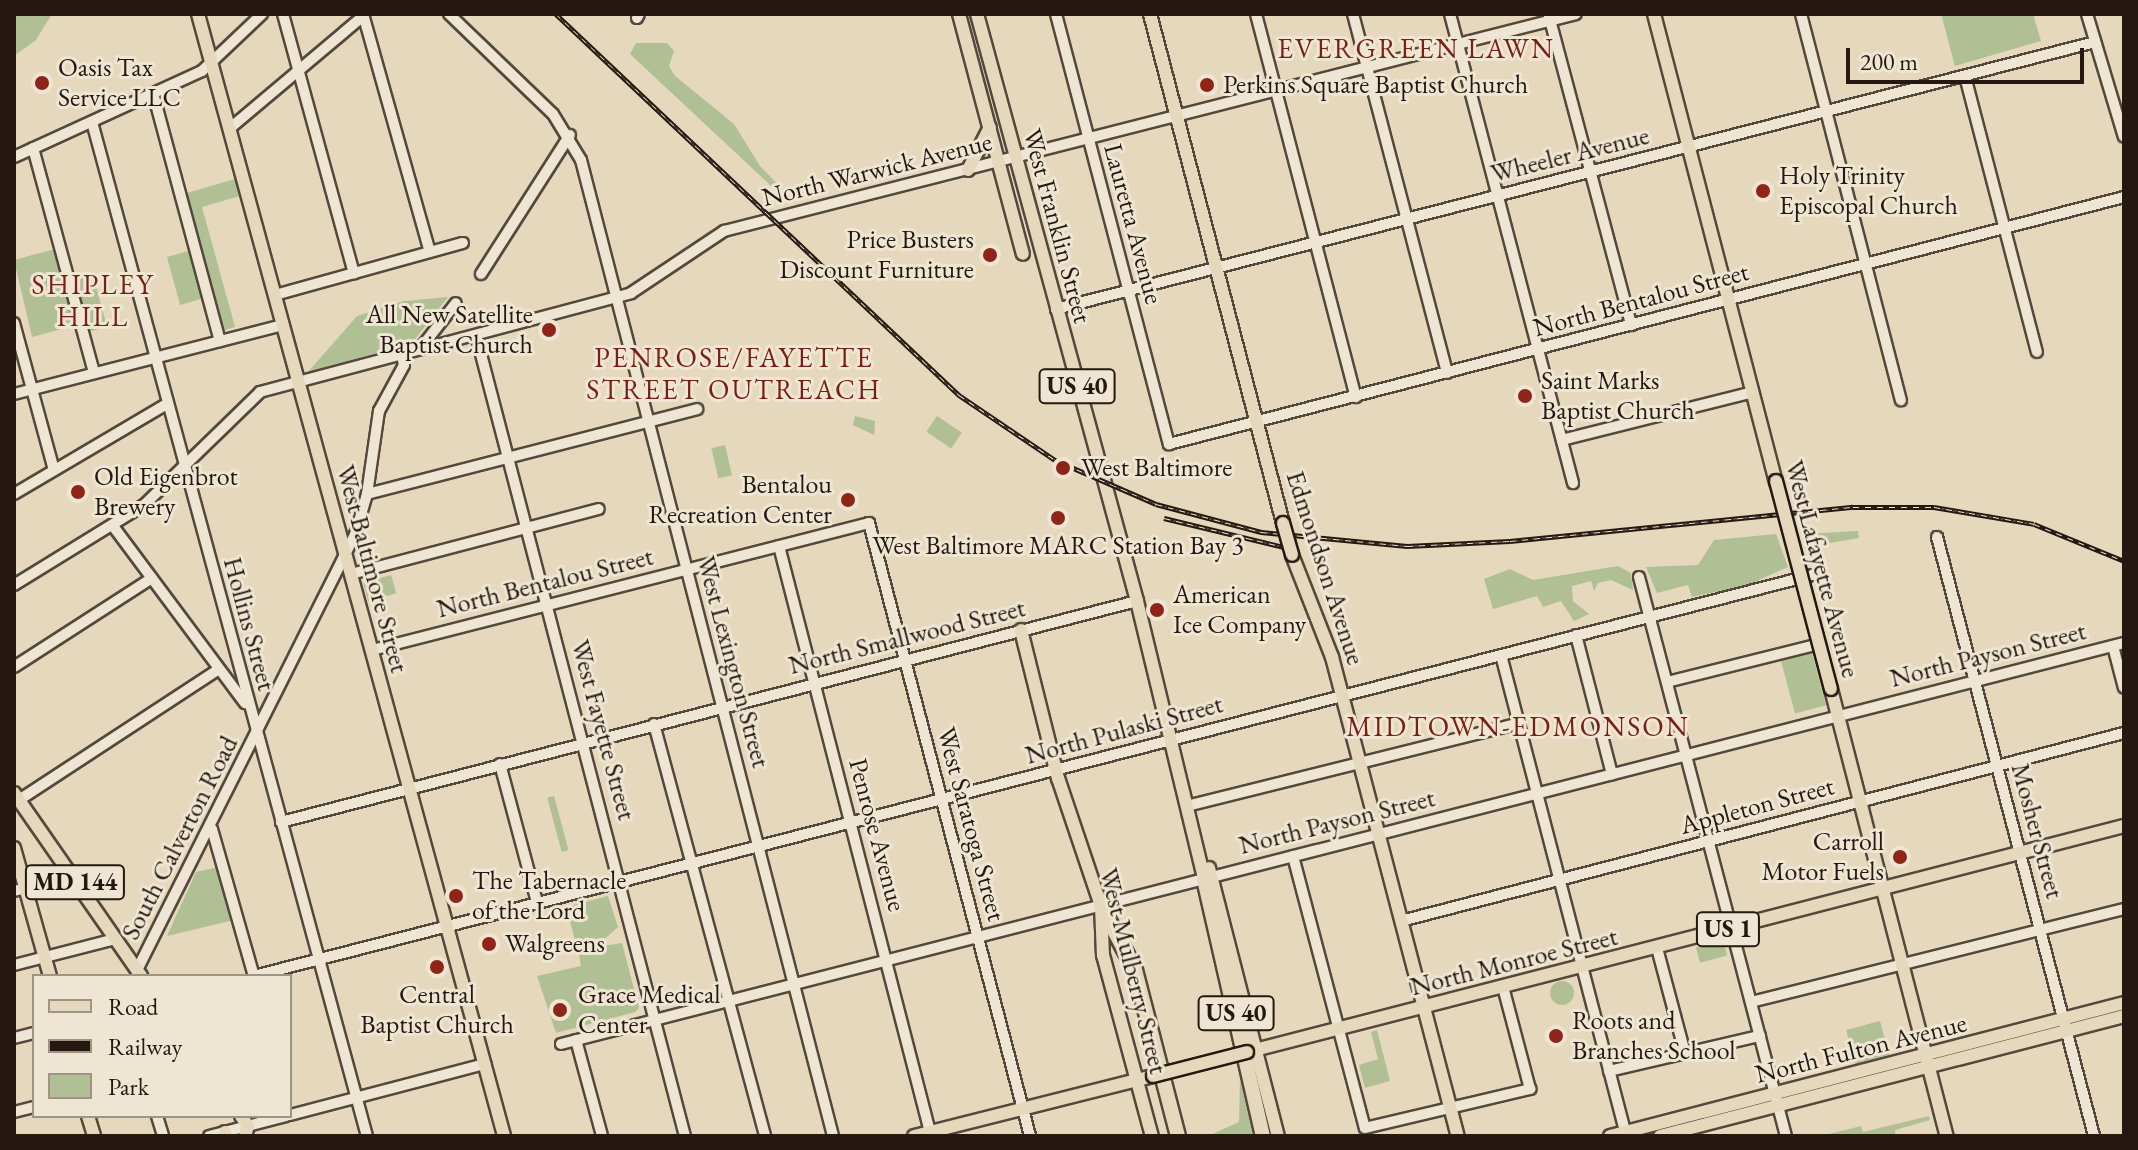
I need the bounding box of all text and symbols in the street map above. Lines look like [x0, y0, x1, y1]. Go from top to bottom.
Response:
district label: EVERGREEN LAWN [1277, 31, 1555, 65]
scale bar [1850, 32, 2088, 82]
text: 200 m [1860, 46, 1918, 77]
place label: Oasis Tax Service LLC [58, 52, 181, 114]
place label: Perkins Square Baptist Church [1223, 69, 1528, 101]
marker: Oasis Tax Service LLC [33, 74, 51, 92]
marker: Perkins Square Baptist Church [1198, 76, 1216, 94]
street label: Wheeler Avenue [1488, 120, 1652, 190]
street label: West Franklin Street [1016, 125, 1098, 327]
street label: North Warwick Avenue [759, 126, 995, 214]
street label: Lauretta Avenue [1097, 140, 1169, 308]
place label: Holy Trinity Episcopal Church [1779, 160, 1958, 222]
marker: Holy Trinity Episcopal Church [1754, 182, 1772, 200]
place label: Price Busters Discount Furniture [779, 224, 974, 286]
marker: Price Busters Discount Furniture [981, 246, 999, 264]
street label: North Bentalou Street [1530, 256, 1752, 344]
district label: SHIPLEY HILL [31, 267, 155, 333]
place label: All New Satellite Baptist Church [366, 299, 533, 360]
marker: All New Satellite Baptist Church [540, 321, 558, 339]
district label: PENROSE/FAYETTE STREET OUTREACH [586, 340, 882, 406]
place label: Saint Marks Baptist Church [1541, 365, 1695, 426]
road number: US 40 [1037, 366, 1117, 406]
marker: Saint Marks Baptist Church [1516, 387, 1534, 405]
place label: West Baltimore [1081, 452, 1232, 484]
marker: West Baltimore [1052, 457, 1074, 479]
street label: West Lafayette Avenue [1778, 457, 1866, 681]
place label: Old Eigenbrot Brewery [94, 461, 238, 522]
street label: West Baltimore Street [329, 462, 415, 676]
street label: Edmondson Avenue [1279, 467, 1371, 669]
place label: Bentalou Recreation Center [649, 469, 832, 530]
marker: Old Eigenbrot Brewery [69, 483, 87, 501]
marker: Bentalou Recreation Center [839, 491, 857, 509]
marker: West Baltimore MARC Station Bay 3 [1049, 509, 1067, 527]
place label: West Baltimore MARC Station Bay 3 [872, 530, 1244, 562]
street label: North Bentalou Street [434, 541, 656, 625]
street label: West Lexington Street [690, 553, 776, 771]
street label: Hollins Street [216, 554, 282, 694]
place label: American Ice Company [1173, 579, 1306, 640]
street label: North Smallwood Street [786, 593, 1028, 681]
marker: American Ice Company [1148, 601, 1166, 619]
street label: North Payson Street [1887, 616, 2089, 694]
street label: West Fayette Street [564, 636, 642, 824]
street label: North Pulaski Street [1022, 689, 1226, 771]
district label: MIDTOWN-EDMONSON [1346, 709, 1690, 743]
street label: West Saratoga Street [930, 724, 1012, 924]
street label: South Calverton Road [115, 731, 245, 945]
street label: Penrose Avenue [842, 755, 912, 915]
street label: Mosher Street [2004, 760, 2070, 902]
street label: Appleton Street [1677, 770, 1837, 842]
street label: North Payson Street [1236, 783, 1438, 861]
place label: Carroll Motor Fuels [1762, 826, 1884, 888]
marker: Carroll Motor Fuels [1891, 848, 1909, 866]
road number: MD 144 [23, 862, 127, 902]
place label: The Tabernacle of the Lord [472, 865, 626, 926]
street label: West Mulberry Street [1092, 865, 1174, 1077]
marker: The Tabernacle of the Lord [447, 887, 465, 905]
road number: US 1 [1694, 909, 1762, 949]
street label: North Monroe Street [1407, 921, 1621, 1003]
place label: Walgreens [505, 928, 605, 960]
marker: Walgreens [480, 935, 498, 953]
marker: Central Baptist Church [428, 958, 446, 976]
legend [32, 974, 292, 1118]
place label: Central Baptist Church [360, 979, 514, 1040]
place label: Grace Medical Center [578, 979, 721, 1040]
text: Road [108, 991, 158, 1022]
road number: US 40 [1196, 993, 1276, 1033]
marker: Grace Medical Center [549, 999, 571, 1021]
place label: Roots and Branches School [1572, 1005, 1735, 1066]
street label: North Fulton Avenue [1752, 1008, 1970, 1090]
marker: Roots and Branches School [1547, 1027, 1565, 1045]
text: Railway [108, 1031, 182, 1062]
text: Park [108, 1071, 149, 1102]

